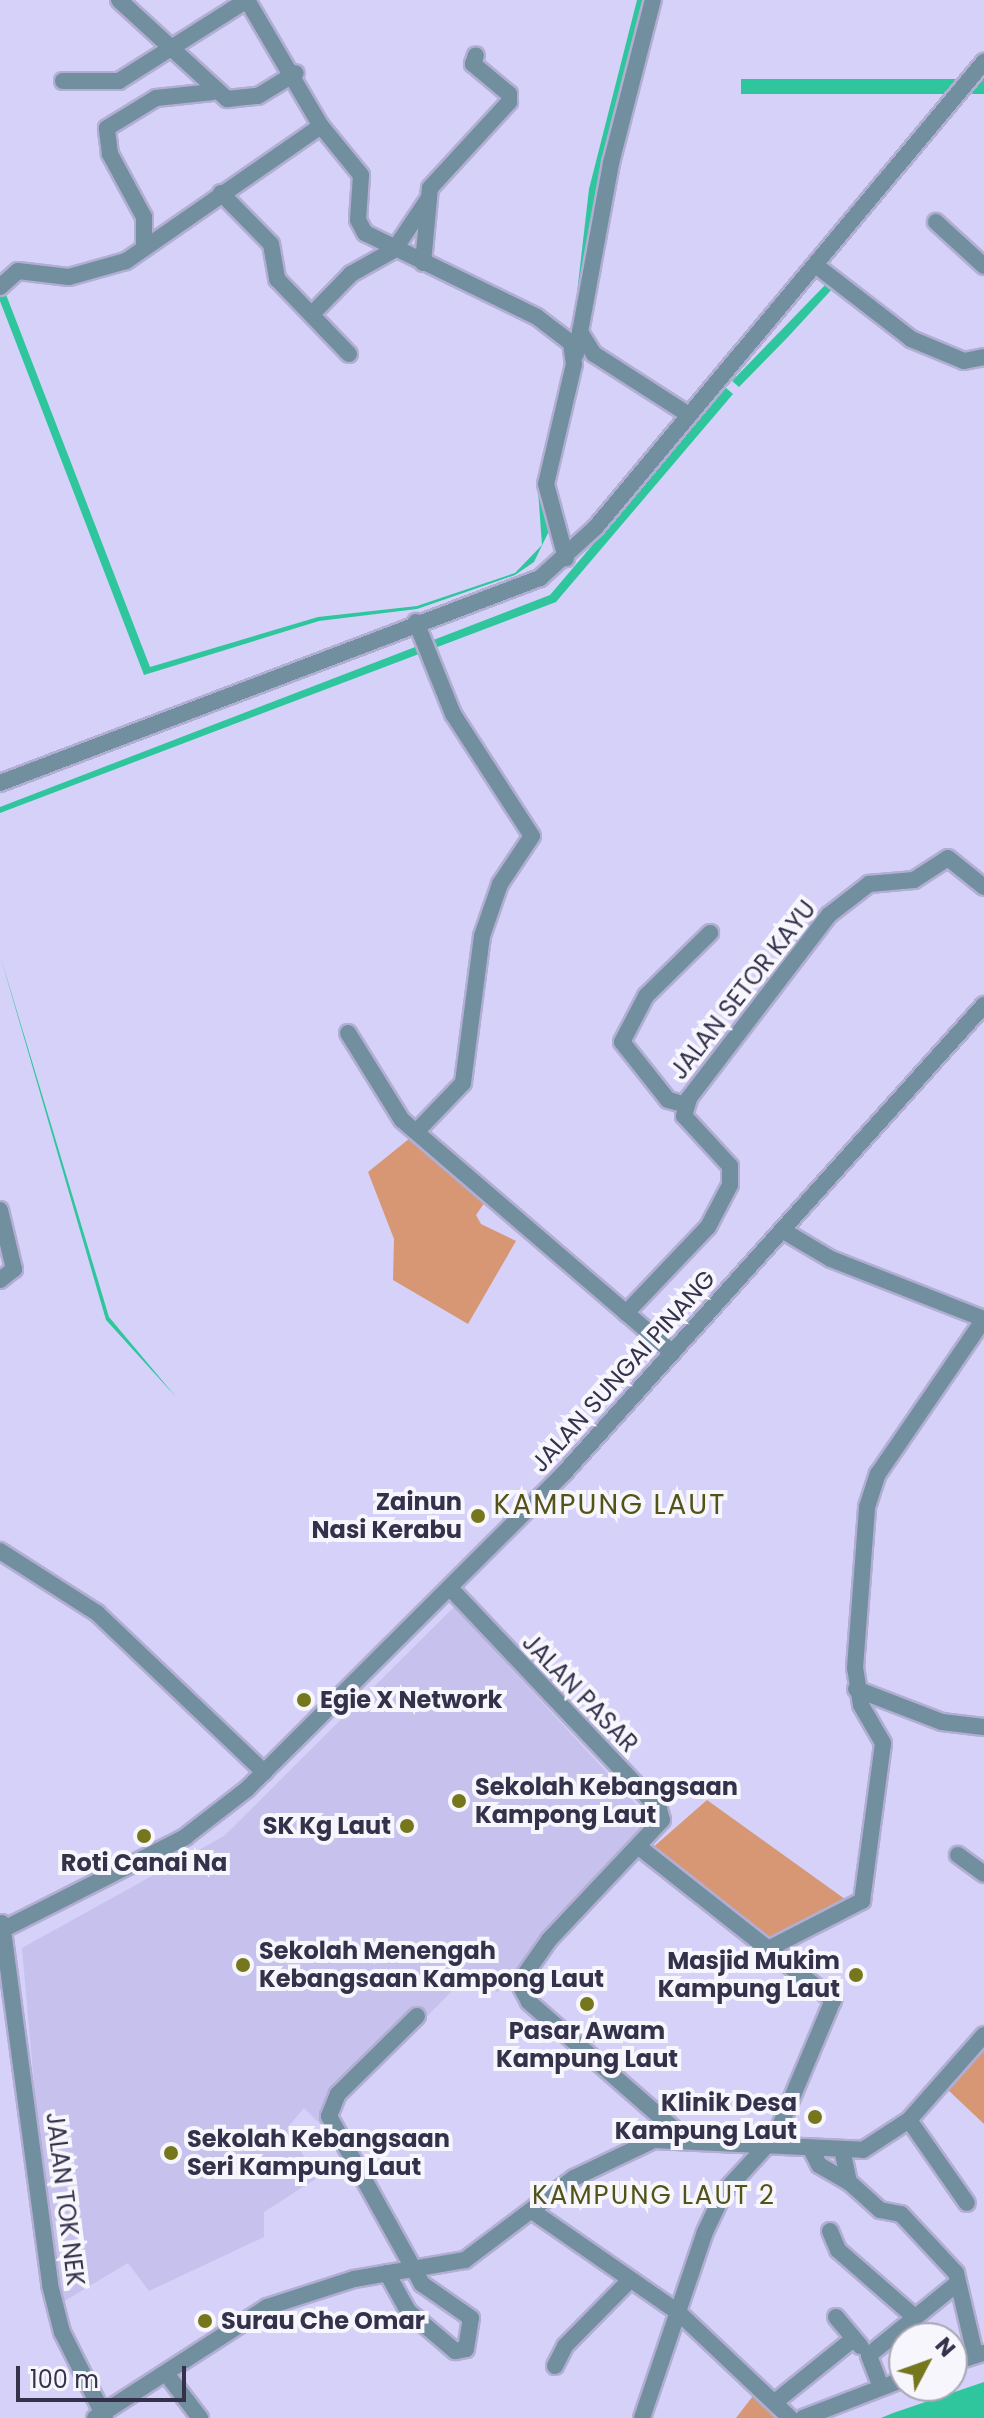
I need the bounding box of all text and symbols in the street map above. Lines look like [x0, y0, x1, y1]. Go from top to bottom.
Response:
street label: JALAN SETOR KAYU [664, 895, 822, 1085]
street label: JALAN SUNGAI PINANG [525, 1264, 721, 1478]
place label: Zainun Nasi Kerabu [312, 1488, 462, 1544]
district label: KAMPUNG LAUT [494, 1488, 726, 1522]
marker: Zainun Nasi Kerabu [469, 1507, 487, 1525]
street label: JALAN PASAR [516, 1628, 644, 1758]
place label: Egie X Network [320, 1686, 502, 1714]
marker: Egie X Network [295, 1691, 313, 1709]
place label: Sekolah Kebangsaan Kampong Laut [475, 1773, 738, 1829]
marker: Sekolah Kebangsaan Kampong Laut [450, 1792, 468, 1810]
place label: SK Kg Laut [263, 1812, 391, 1840]
marker: SK Kg Laut [398, 1817, 416, 1835]
marker: Roti Canai Na [135, 1827, 153, 1845]
place label: Roti Canai Na [61, 1849, 227, 1877]
place label: Sekolah Menengah Kebangsaan Kampong Laut [259, 1937, 604, 1993]
place label: Masjid Mukim Kampung Laut [658, 1947, 840, 2003]
marker: Sekolah Menengah Kebangsaan Kampong Laut [234, 1956, 252, 1974]
marker: Masjid Mukim Kampung Laut [847, 1966, 865, 1984]
marker: Pasar Awam Kampung Laut [578, 1995, 596, 2013]
place label: Pasar Awam Kampung Laut [496, 2017, 678, 2073]
place label: Klinik Desa Kampung Laut [615, 2089, 797, 2145]
marker: Klinik Desa Kampung Laut [804, 2106, 826, 2128]
street label: JALAN TOK NEK [40, 2110, 90, 2288]
place label: Sekolah Kebangsaan Seri Kampung Laut [187, 2125, 450, 2181]
marker: Sekolah Kebangsaan Seri Kampung Laut [162, 2144, 180, 2162]
district label: KAMPUNG LAUT 2 [532, 2180, 776, 2212]
place label: Surau Che Omar [221, 2307, 425, 2335]
marker: Surau Che Omar [196, 2312, 214, 2330]
north arrow [888, 2322, 968, 2402]
text: N [928, 2331, 962, 2364]
scale bar [20, 2350, 190, 2400]
text: 100 m [30, 2363, 99, 2396]

